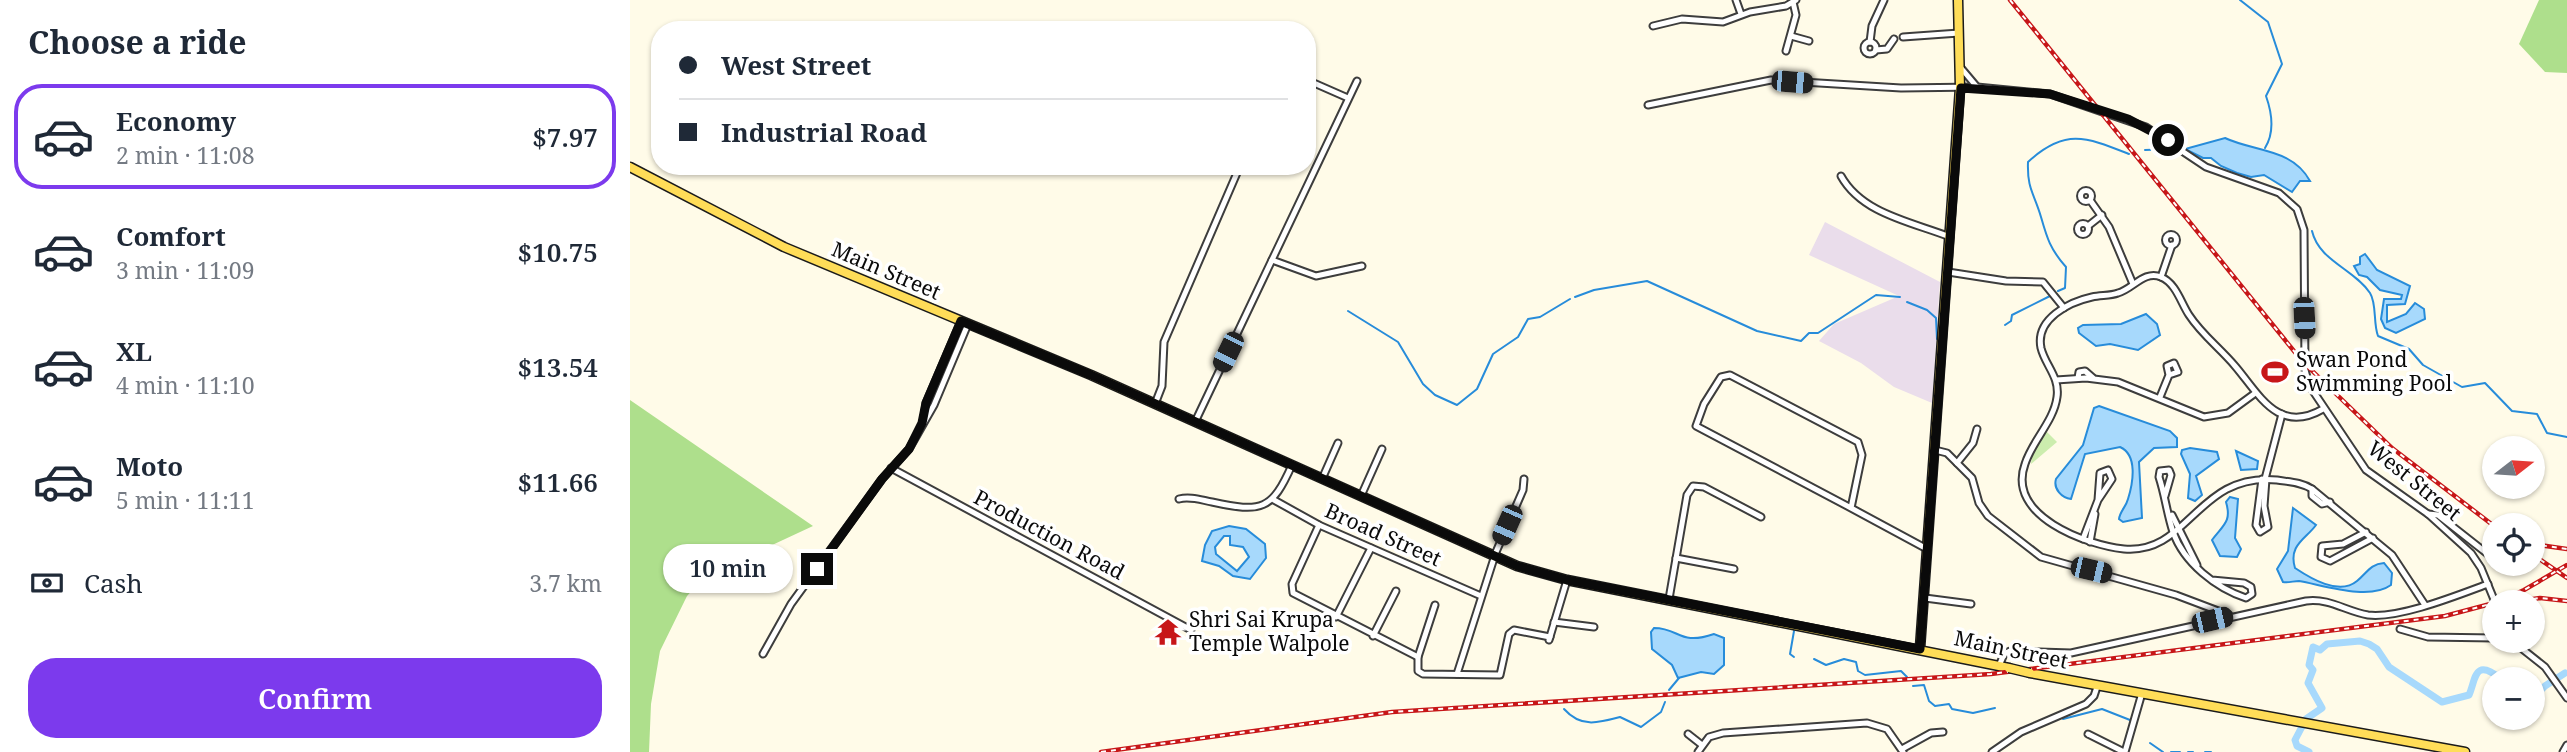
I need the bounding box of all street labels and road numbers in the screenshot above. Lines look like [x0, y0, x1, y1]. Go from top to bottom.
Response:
street label: Main Street [828, 235, 945, 306]
street label: West Street [2362, 434, 2467, 527]
street label: Production Road [969, 483, 1130, 586]
street label: Broad Street [1321, 496, 1446, 572]
street label: Main Street [1952, 623, 2071, 675]

